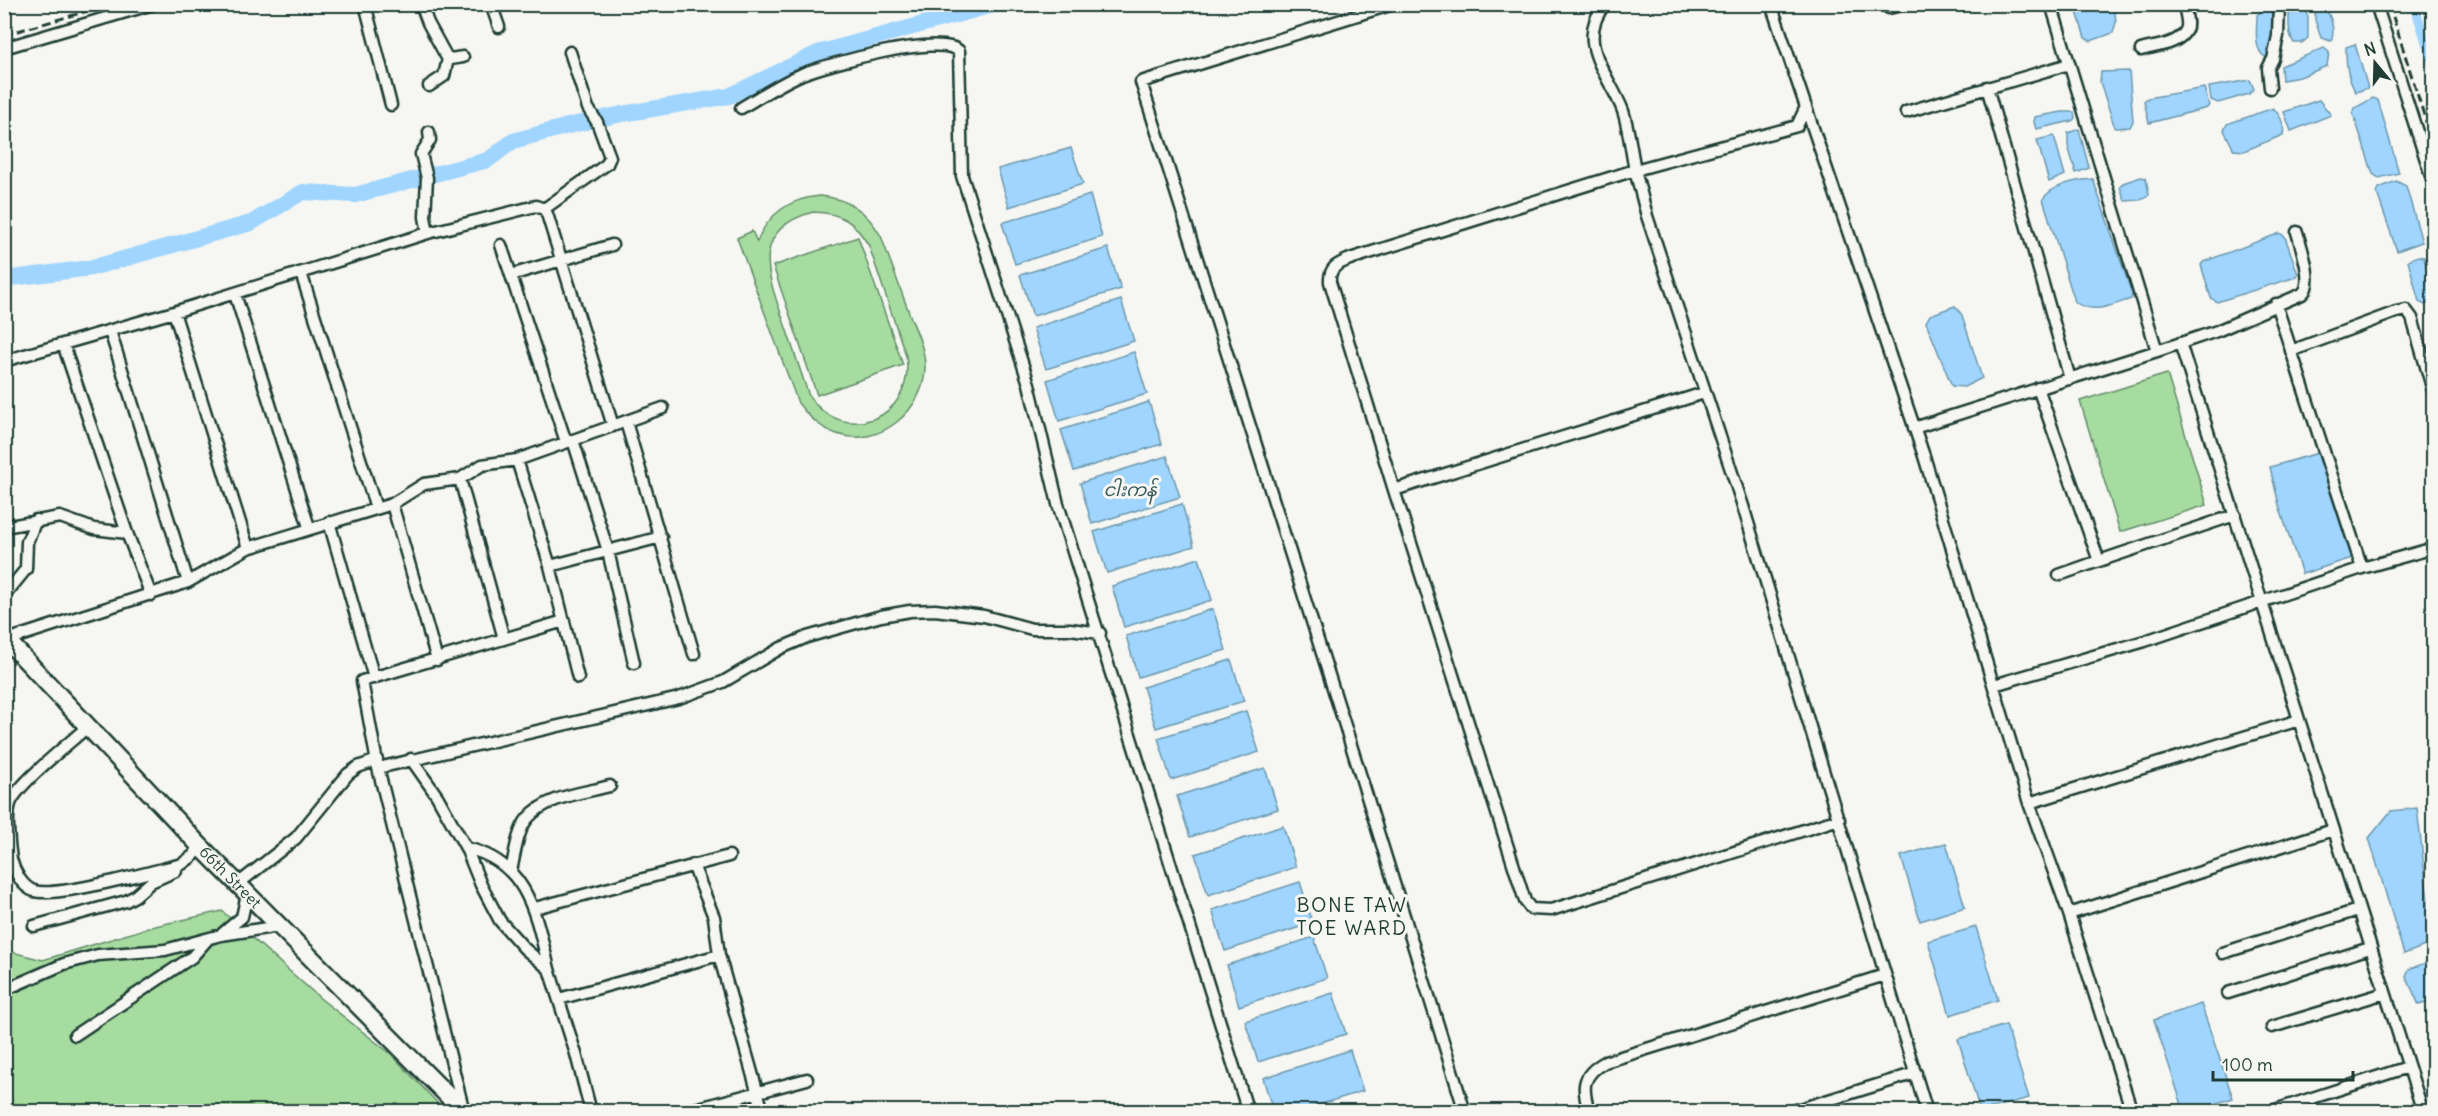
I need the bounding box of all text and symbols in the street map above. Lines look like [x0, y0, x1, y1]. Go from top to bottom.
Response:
north arrow [2345, 33, 2405, 93]
text: N [2362, 38, 2379, 60]
water label: ငါးကန် [1103, 477, 1159, 505]
street label: 66th Street [195, 842, 266, 913]
district label: BONE TAW TOE WARD [1296, 892, 1408, 940]
scale bar [2213, 1044, 2352, 1082]
text: 100 m [2222, 1053, 2273, 1076]

